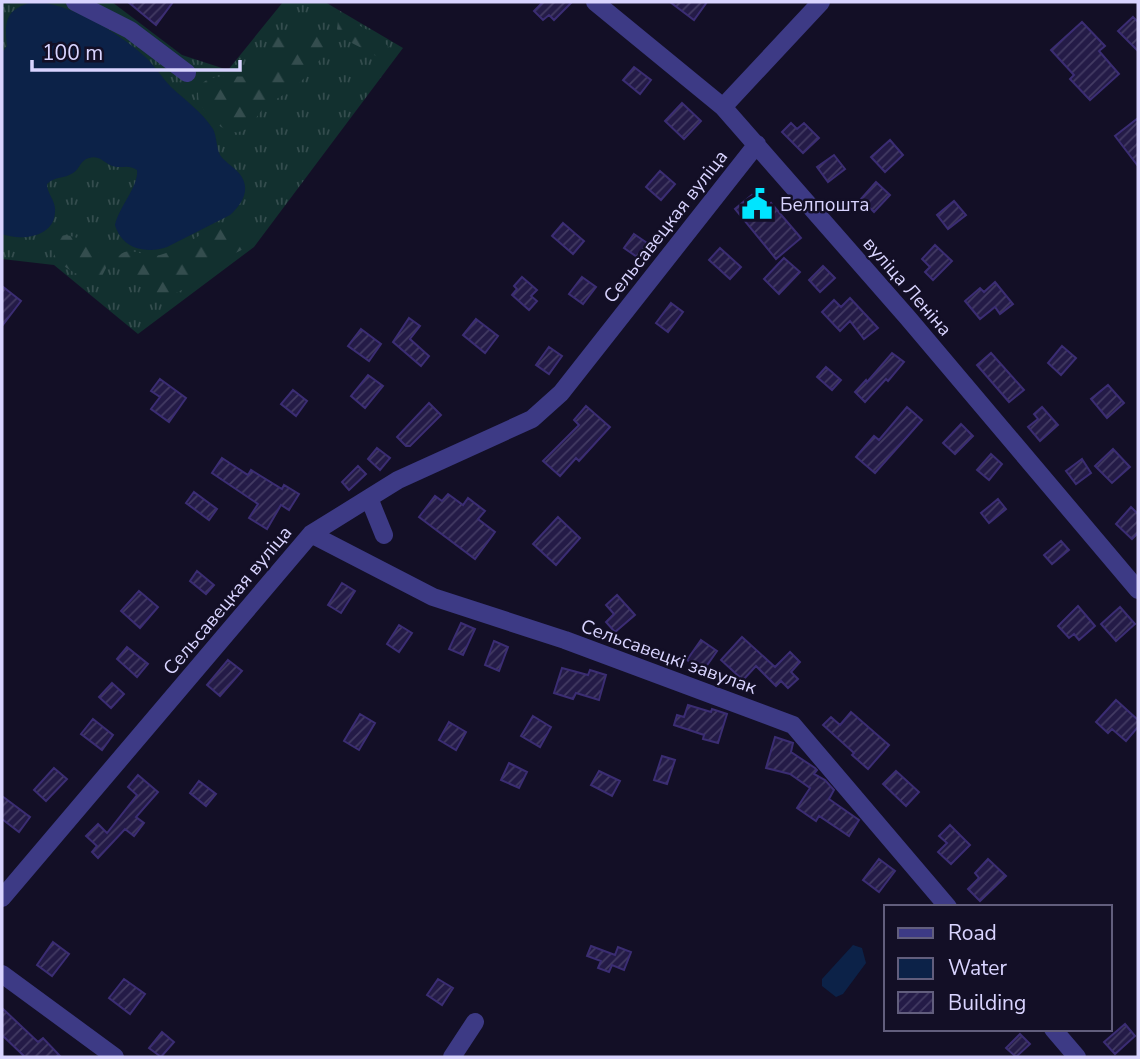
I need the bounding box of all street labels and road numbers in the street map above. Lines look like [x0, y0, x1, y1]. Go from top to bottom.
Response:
street label: Сельсавецкая вуліца [598, 145, 734, 309]
street label: вуліца Леніна [857, 232, 958, 342]
street label: Сельсавецкая вуліца [158, 520, 298, 681]
street label: Сельсавецкі завулак [577, 613, 760, 701]

